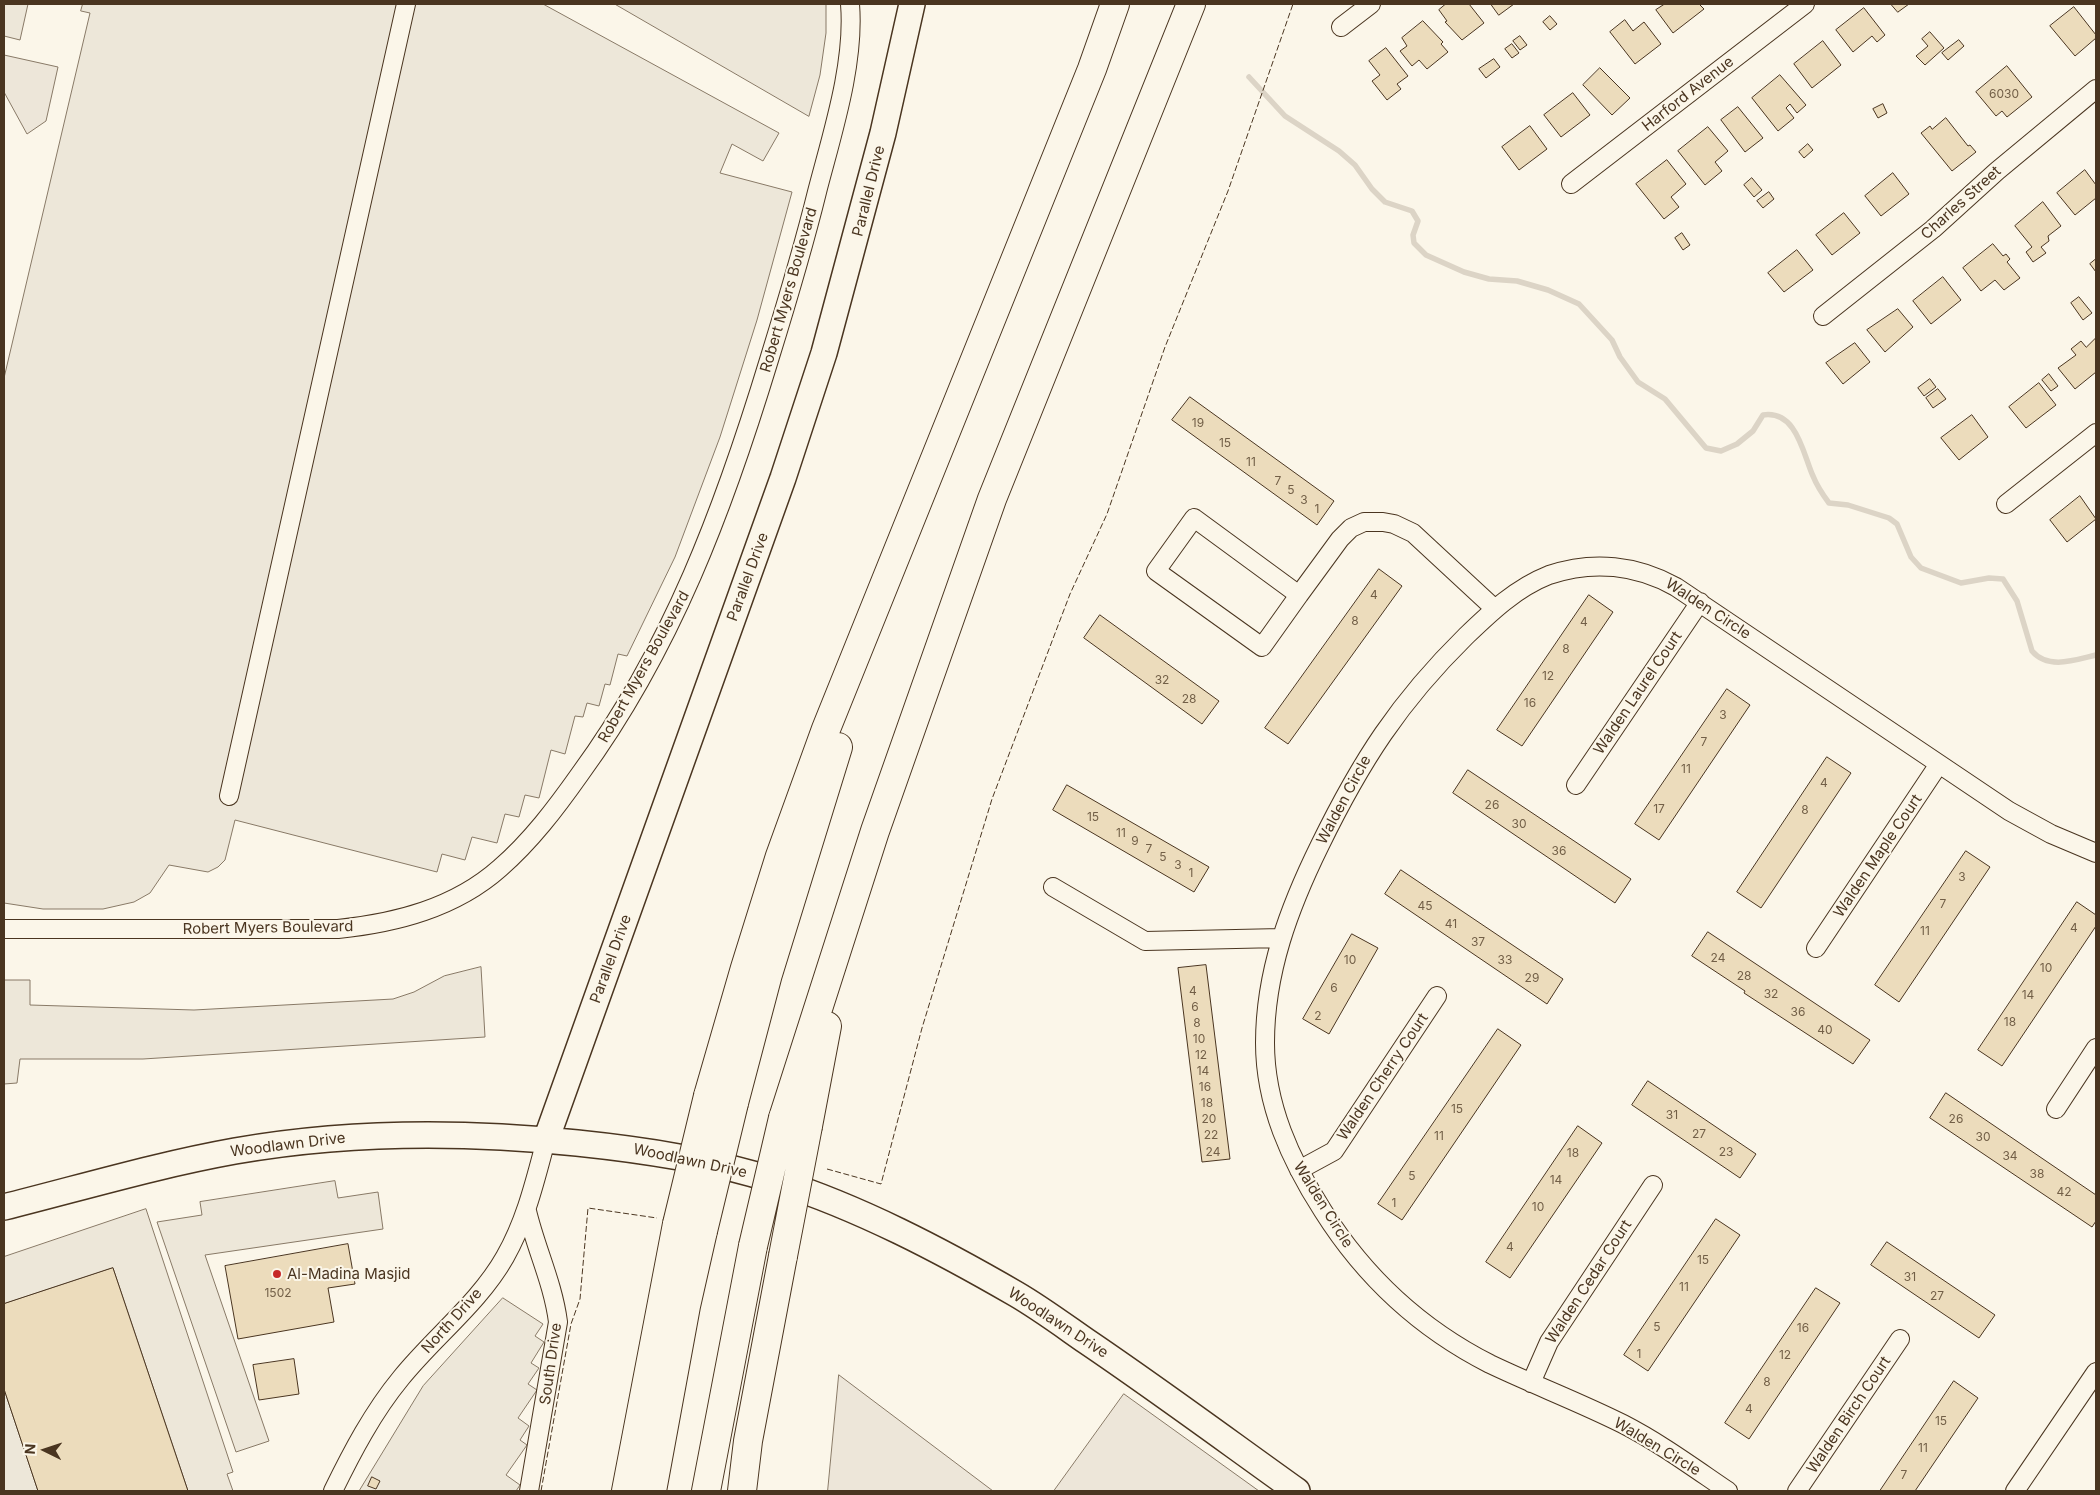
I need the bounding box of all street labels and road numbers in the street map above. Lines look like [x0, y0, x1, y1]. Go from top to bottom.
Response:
street label: Harford Avenue [1639, 53, 1737, 135]
street label: Parallel Drive [849, 144, 889, 238]
street label: Charles Street [1917, 163, 2005, 243]
street label: Robert Myers Boulevard [757, 205, 821, 375]
street label: Parallel Drive [724, 530, 772, 624]
street label: Walden Circle [1662, 575, 1754, 643]
street label: Robert Myers Boulevard [595, 588, 693, 746]
street label: Walden Laurel Court [1590, 628, 1686, 758]
street label: Walden Circle [1313, 753, 1375, 847]
street label: Walden Maple Court [1830, 791, 1926, 921]
street label: Parallel Drive [587, 912, 635, 1006]
street label: Robert Myers Boulevard [182, 918, 354, 938]
street label: Walden Cherry Court [1334, 1010, 1432, 1144]
street label: Woodlawn Drive [229, 1129, 347, 1161]
street label: Woodlawn Drive [631, 1140, 749, 1182]
street label: Walden Circle [1289, 1159, 1357, 1251]
street label: Walden Cedar Court [1542, 1217, 1636, 1347]
street label: Woodlawn Drive [1005, 1284, 1111, 1362]
street label: North Drive [418, 1285, 486, 1357]
street label: South Drive [536, 1322, 566, 1406]
street label: Walden Birch Court [1803, 1353, 1895, 1477]
street label: Walden Circle [1610, 1414, 1704, 1480]

